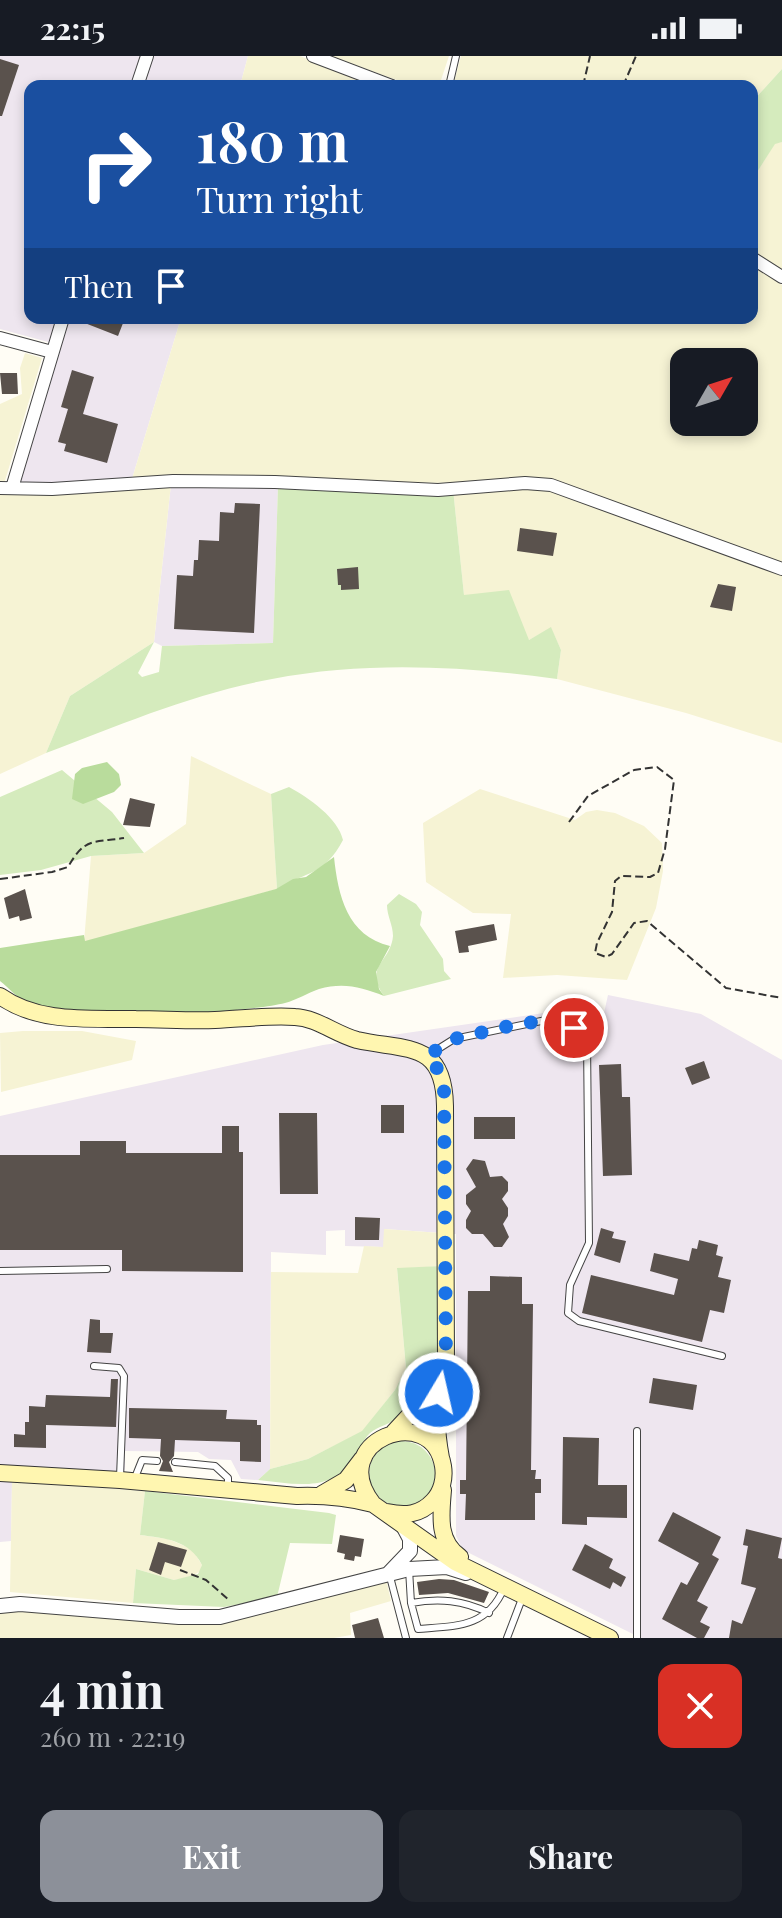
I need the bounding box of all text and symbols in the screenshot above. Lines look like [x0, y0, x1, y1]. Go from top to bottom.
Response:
text: 22:15 [40, 8, 105, 48]
text: 180 m [196, 102, 349, 177]
icon: right [64, 112, 168, 216]
text: Turn right [196, 174, 363, 222]
icon: arrive [149, 264, 193, 308]
text: Then [64, 266, 133, 306]
north arrow [670, 348, 758, 436]
map controls [670, 348, 758, 436]
pin [540, 994, 608, 1062]
icon: arrive [552, 1006, 596, 1050]
position arrow [397, 1351, 481, 1435]
text: 4 min [40, 1657, 164, 1721]
button: close [658, 1664, 742, 1748]
text: 260 m · 22:19 [40, 1719, 186, 1754]
button: Exit [40, 1810, 383, 1902]
button: Share [399, 1810, 742, 1902]

